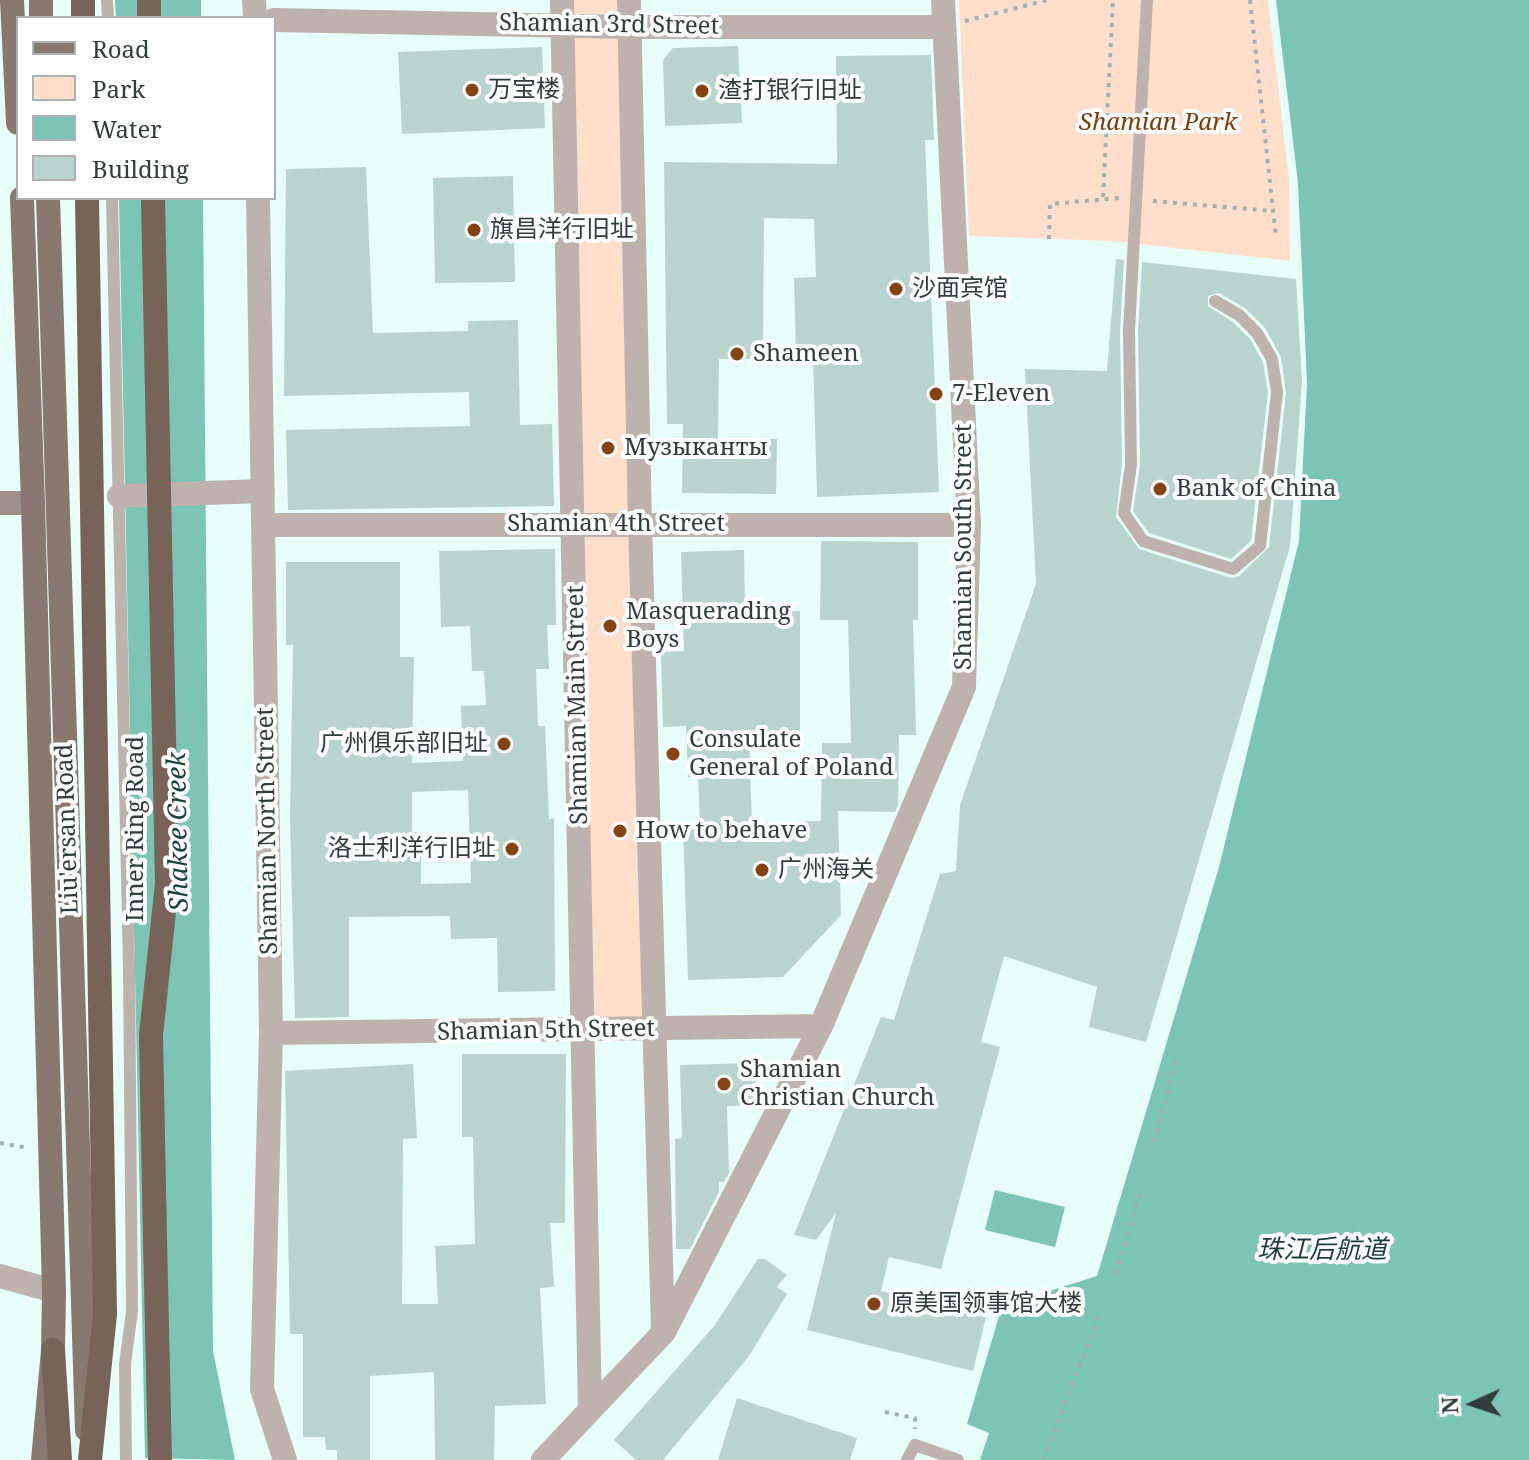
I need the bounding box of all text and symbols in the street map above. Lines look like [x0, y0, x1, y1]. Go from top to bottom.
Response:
street label: Shamian 3rd Street [499, 9, 719, 41]
legend [16, 16, 276, 200]
text: Road [92, 32, 150, 65]
text: Park [92, 72, 145, 105]
place label: 万宝楼 [488, 76, 560, 104]
place label: 渣打银行旧址 [718, 77, 862, 105]
marker: 万宝楼 [463, 81, 481, 99]
marker: 渣打银行旧址 [693, 82, 711, 100]
park label: Shamian Park [1079, 109, 1237, 137]
text: Water [92, 112, 162, 145]
text: Building [92, 152, 189, 185]
place label: 旗昌洋行旧址 [490, 216, 634, 244]
marker: 旗昌洋行旧址 [465, 221, 483, 239]
place label: 沙面宾馆 [912, 275, 1008, 303]
marker: 沙面宾馆 [887, 280, 905, 298]
place label: Shameen [753, 340, 859, 368]
marker: Shameen [728, 345, 746, 363]
place label: 7-Eleven [952, 380, 1050, 408]
marker: 7-Eleven [927, 385, 945, 403]
street label: Shamian South Street [950, 424, 978, 670]
place label: Музыканты [624, 434, 768, 462]
marker: Музыканты [599, 439, 617, 457]
place label: Bank of China [1176, 475, 1337, 503]
marker: Bank of China [1151, 480, 1169, 498]
street label: Shamian 4th Street [507, 510, 725, 538]
street label: Shamian Main Street [562, 585, 594, 825]
place label: Masquerading Boys [626, 598, 791, 654]
marker: Masquerading Boys [601, 617, 619, 635]
street label: Shamian North Street [251, 707, 285, 955]
place label: Consulate General of Poland [689, 726, 894, 782]
place label: 广州俱乐部旧址 [320, 730, 488, 758]
marker: 广州俱乐部旧址 [495, 735, 513, 753]
street label: Inner Ring Road [122, 736, 150, 922]
street label: Liu'ersan Road [51, 743, 85, 915]
marker: Consulate General of Poland [664, 745, 682, 763]
water label: Shakee Creek [162, 752, 196, 912]
place label: How to behave [636, 817, 807, 845]
marker: How to behave [611, 822, 629, 840]
place label: 洛士利洋行旧址 [328, 835, 496, 863]
marker: 洛士利洋行旧址 [503, 840, 521, 858]
place label: 广州海关 [778, 856, 874, 884]
marker: 广州海关 [753, 861, 771, 879]
street label: Shamian 5th Street [437, 1015, 655, 1047]
place label: Shamian Christian Church [740, 1056, 935, 1112]
marker: Shamian Christian Church [715, 1075, 733, 1093]
water label: 珠江后航道 [1257, 1235, 1387, 1267]
place label: 原美国领事馆大楼 [890, 1290, 1082, 1318]
marker: 原美国领事馆大楼 [865, 1295, 883, 1313]
north arrow [1433, 1364, 1513, 1444]
text: N [1434, 1396, 1464, 1415]

